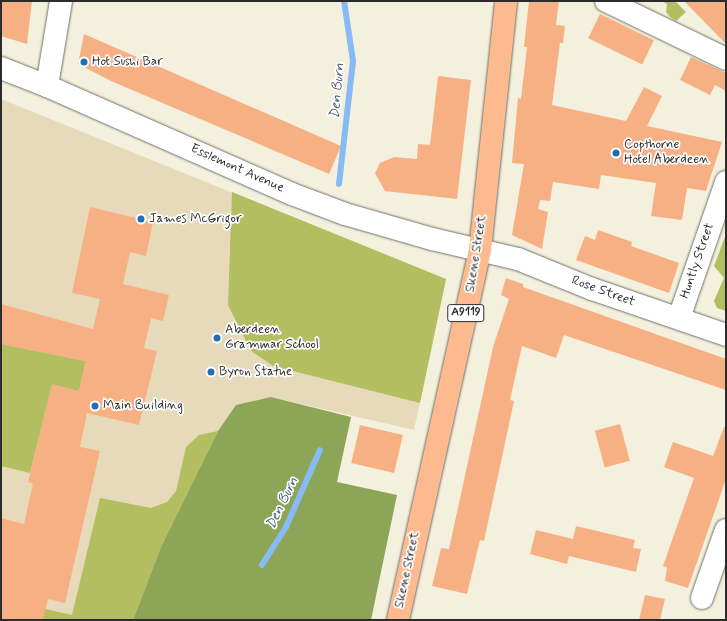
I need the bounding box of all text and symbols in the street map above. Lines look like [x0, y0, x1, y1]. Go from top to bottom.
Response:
place label: Hot Sushi Bar [92, 54, 164, 70]
marker: Hot Sushi Bar [79, 57, 89, 67]
water label: Den Burn [326, 61, 348, 121]
place label: Copthorne Hotel Aberdeen [624, 138, 709, 169]
street label: Esslemont Avenue [188, 141, 286, 197]
marker: Copthorne Hotel Aberdeen [611, 148, 621, 158]
place label: James McGrigor [149, 211, 242, 227]
marker: James McGrigor [136, 214, 146, 224]
street label: Skene Street [463, 214, 491, 294]
street label: Huntly Street [678, 221, 718, 301]
street label: Rose Street [570, 273, 636, 311]
road number: A9119 [447, 303, 485, 323]
place label: Aberdeen Grammar School [225, 323, 319, 354]
marker: Aberdeen Grammar School [212, 333, 222, 343]
place label: Byron Statue [219, 364, 291, 380]
marker: Byron Statue [206, 367, 216, 377]
place label: Main Building [103, 398, 178, 414]
marker: Main Building [90, 401, 100, 411]
water label: Den Burn [261, 473, 303, 533]
street label: Skene Street [392, 530, 424, 610]

